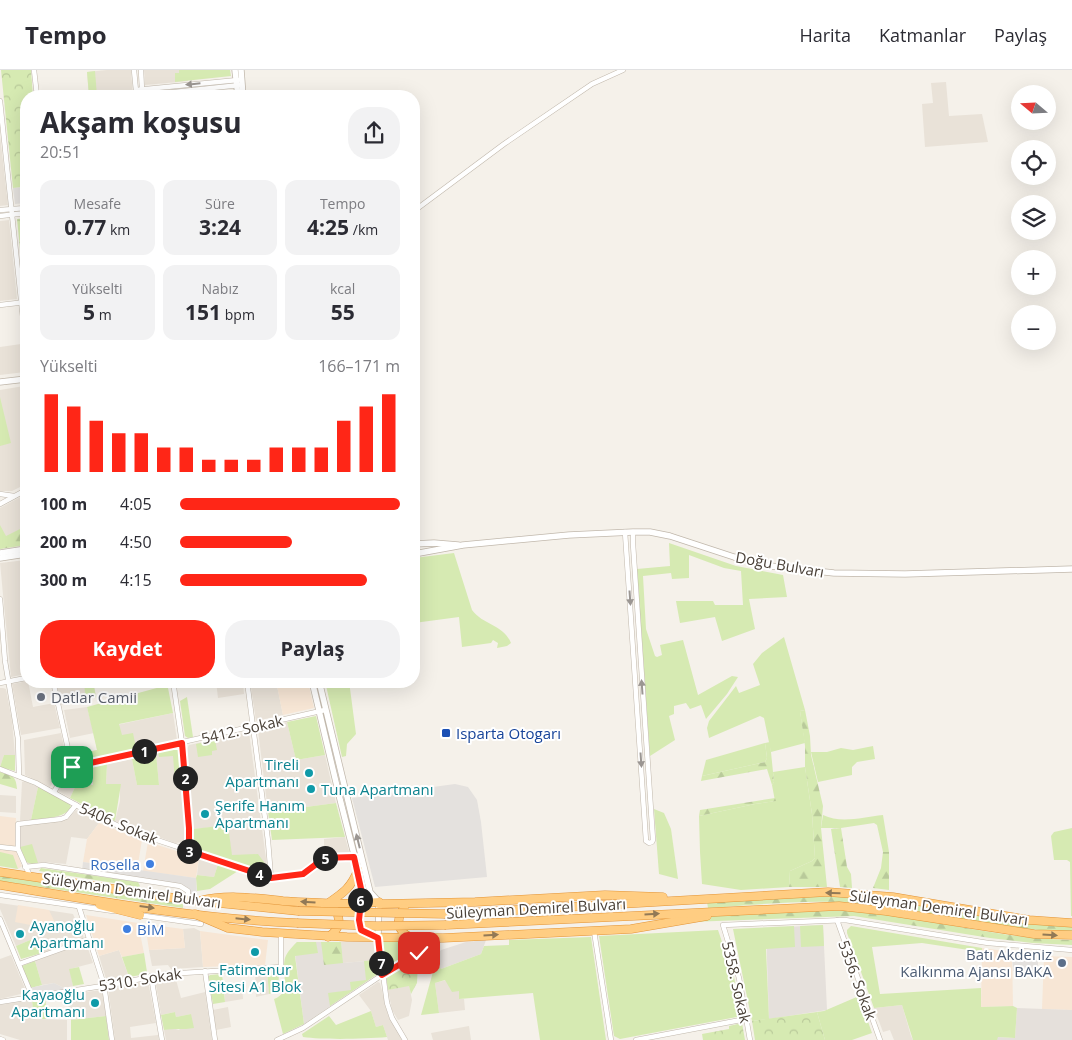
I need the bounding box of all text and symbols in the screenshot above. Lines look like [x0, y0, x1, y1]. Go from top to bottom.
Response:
text: Tempo [25, 18, 107, 51]
text: Harita [799, 23, 851, 47]
text: Katmanlar [879, 23, 966, 47]
text: Paylaş [994, 23, 1047, 47]
one-way arrow [185, 80, 201, 88]
north arrow [1011, 85, 1056, 130]
map controls [1011, 85, 1056, 350]
text: Akşam koşusu [40, 103, 242, 141]
button: share [348, 107, 400, 159]
button: locate [1011, 140, 1056, 185]
text: 20:51 [40, 141, 81, 163]
text: Mesafe [74, 194, 121, 213]
text: Süre [205, 194, 235, 213]
text: Tempo [320, 194, 365, 213]
button: layers [1011, 195, 1056, 240]
text: 0.77 [64, 213, 106, 241]
text: 3:24 [199, 213, 241, 241]
text: 4:25 [307, 213, 349, 241]
text: km [106, 220, 130, 239]
text: /km [349, 220, 378, 239]
button: + [1011, 250, 1056, 295]
text: Yükselti [72, 279, 123, 298]
text: Nabız [202, 279, 238, 298]
text: kcal [330, 279, 355, 298]
text: 5 [83, 298, 95, 326]
text: 151 [185, 298, 221, 326]
text: 55 [331, 298, 355, 326]
text: m [95, 305, 112, 324]
text: bpm [221, 305, 255, 324]
button: − [1011, 305, 1056, 350]
text: Yükselti [40, 355, 98, 377]
text: 166–171 m [318, 355, 400, 377]
text: 100 m [40, 493, 87, 515]
text: 4:05 [120, 493, 152, 515]
text: 200 m [40, 531, 87, 553]
text: 4:50 [120, 531, 152, 553]
street label: Doğu Bulvarı [734, 546, 826, 582]
text: 300 m [40, 569, 87, 591]
text: 4:15 [120, 569, 152, 591]
one-way arrow [627, 590, 635, 606]
button: Kaydet [40, 620, 215, 678]
button: Paylaş [225, 620, 400, 678]
one-way arrow [638, 678, 646, 694]
place label: Datlar Camii [51, 687, 137, 707]
marker: Datlar Camii [35, 691, 47, 703]
street label: 5412. Sokak [199, 710, 285, 748]
place label: Isparta Otogarı [456, 723, 561, 743]
marker: Isparta Otogarı [440, 727, 452, 739]
pin: 1 [132, 738, 156, 764]
text: 1 [140, 742, 149, 761]
pin [51, 746, 93, 788]
one-way arrow [637, 752, 645, 768]
icon: arrive [58, 753, 86, 781]
place label: Tireli Apartmanı [225, 754, 299, 791]
pin: 2 [172, 766, 198, 790]
marker: Tireli Apartmanı [303, 767, 315, 779]
text: 2 [181, 769, 190, 788]
place label: Tuna Apartmanı [321, 779, 434, 799]
marker: Tuna Apartmanı [305, 783, 317, 795]
place label: Şerife Hanım Apartmanı [215, 795, 305, 832]
street label: 5406. Sokak [77, 797, 161, 849]
marker: Şerife Hanım Apartmanı [199, 808, 211, 820]
one-way arrow [354, 833, 362, 848]
pin: 3 [176, 838, 202, 864]
text: 3 [185, 842, 194, 861]
pin: 5 [312, 846, 338, 870]
text: 5 [321, 849, 330, 868]
place label: Rosella [90, 854, 140, 874]
marker: Rosella [144, 858, 156, 870]
pin: 4 [246, 862, 272, 886]
text: 4 [255, 865, 264, 884]
street label: Süleyman Demirel Bulvarı [41, 868, 223, 912]
street label: Süleyman Demirel Bulvarı [848, 885, 1030, 929]
pin: 6 [348, 888, 372, 912]
one-way arrow [825, 888, 841, 896]
text: 6 [356, 891, 365, 910]
street label: Süleyman Demirel Bulvarı [446, 893, 626, 923]
one-way arrow [299, 898, 315, 906]
one-way arrow [139, 904, 155, 912]
one-way arrow [644, 910, 660, 918]
place label: Ayanoğlu Apartmanı [30, 915, 104, 952]
one-way arrow [236, 915, 252, 923]
place label: BİM [137, 919, 164, 939]
marker: BİM [121, 923, 133, 935]
marker: Ayanoğlu Apartmanı [14, 928, 26, 940]
one-way arrow [484, 931, 500, 939]
one-way arrow [1042, 931, 1058, 939]
pin [398, 932, 440, 974]
street label: 5356. Sokak [834, 937, 882, 1023]
icon: check [405, 939, 433, 967]
street label: 5358. Sokak [718, 939, 756, 1025]
place label: Batı Akdeniz Kalkınma Ajansı BAKA [900, 944, 1053, 981]
marker: Fatimenur Sitesi A1 Blok [249, 946, 261, 958]
pin: 7 [368, 950, 394, 976]
text: 7 [377, 954, 386, 973]
marker: Batı Akdeniz Kalkınma Ajansı BAKA [1056, 957, 1068, 969]
place label: Fatimenur Sitesi A1 Blok [209, 959, 302, 996]
street label: 5310. Sokak [97, 963, 183, 995]
place label: Kayaoğlu Apartmanı [11, 984, 85, 1021]
marker: Kayaoğlu Apartmanı [89, 997, 101, 1009]

